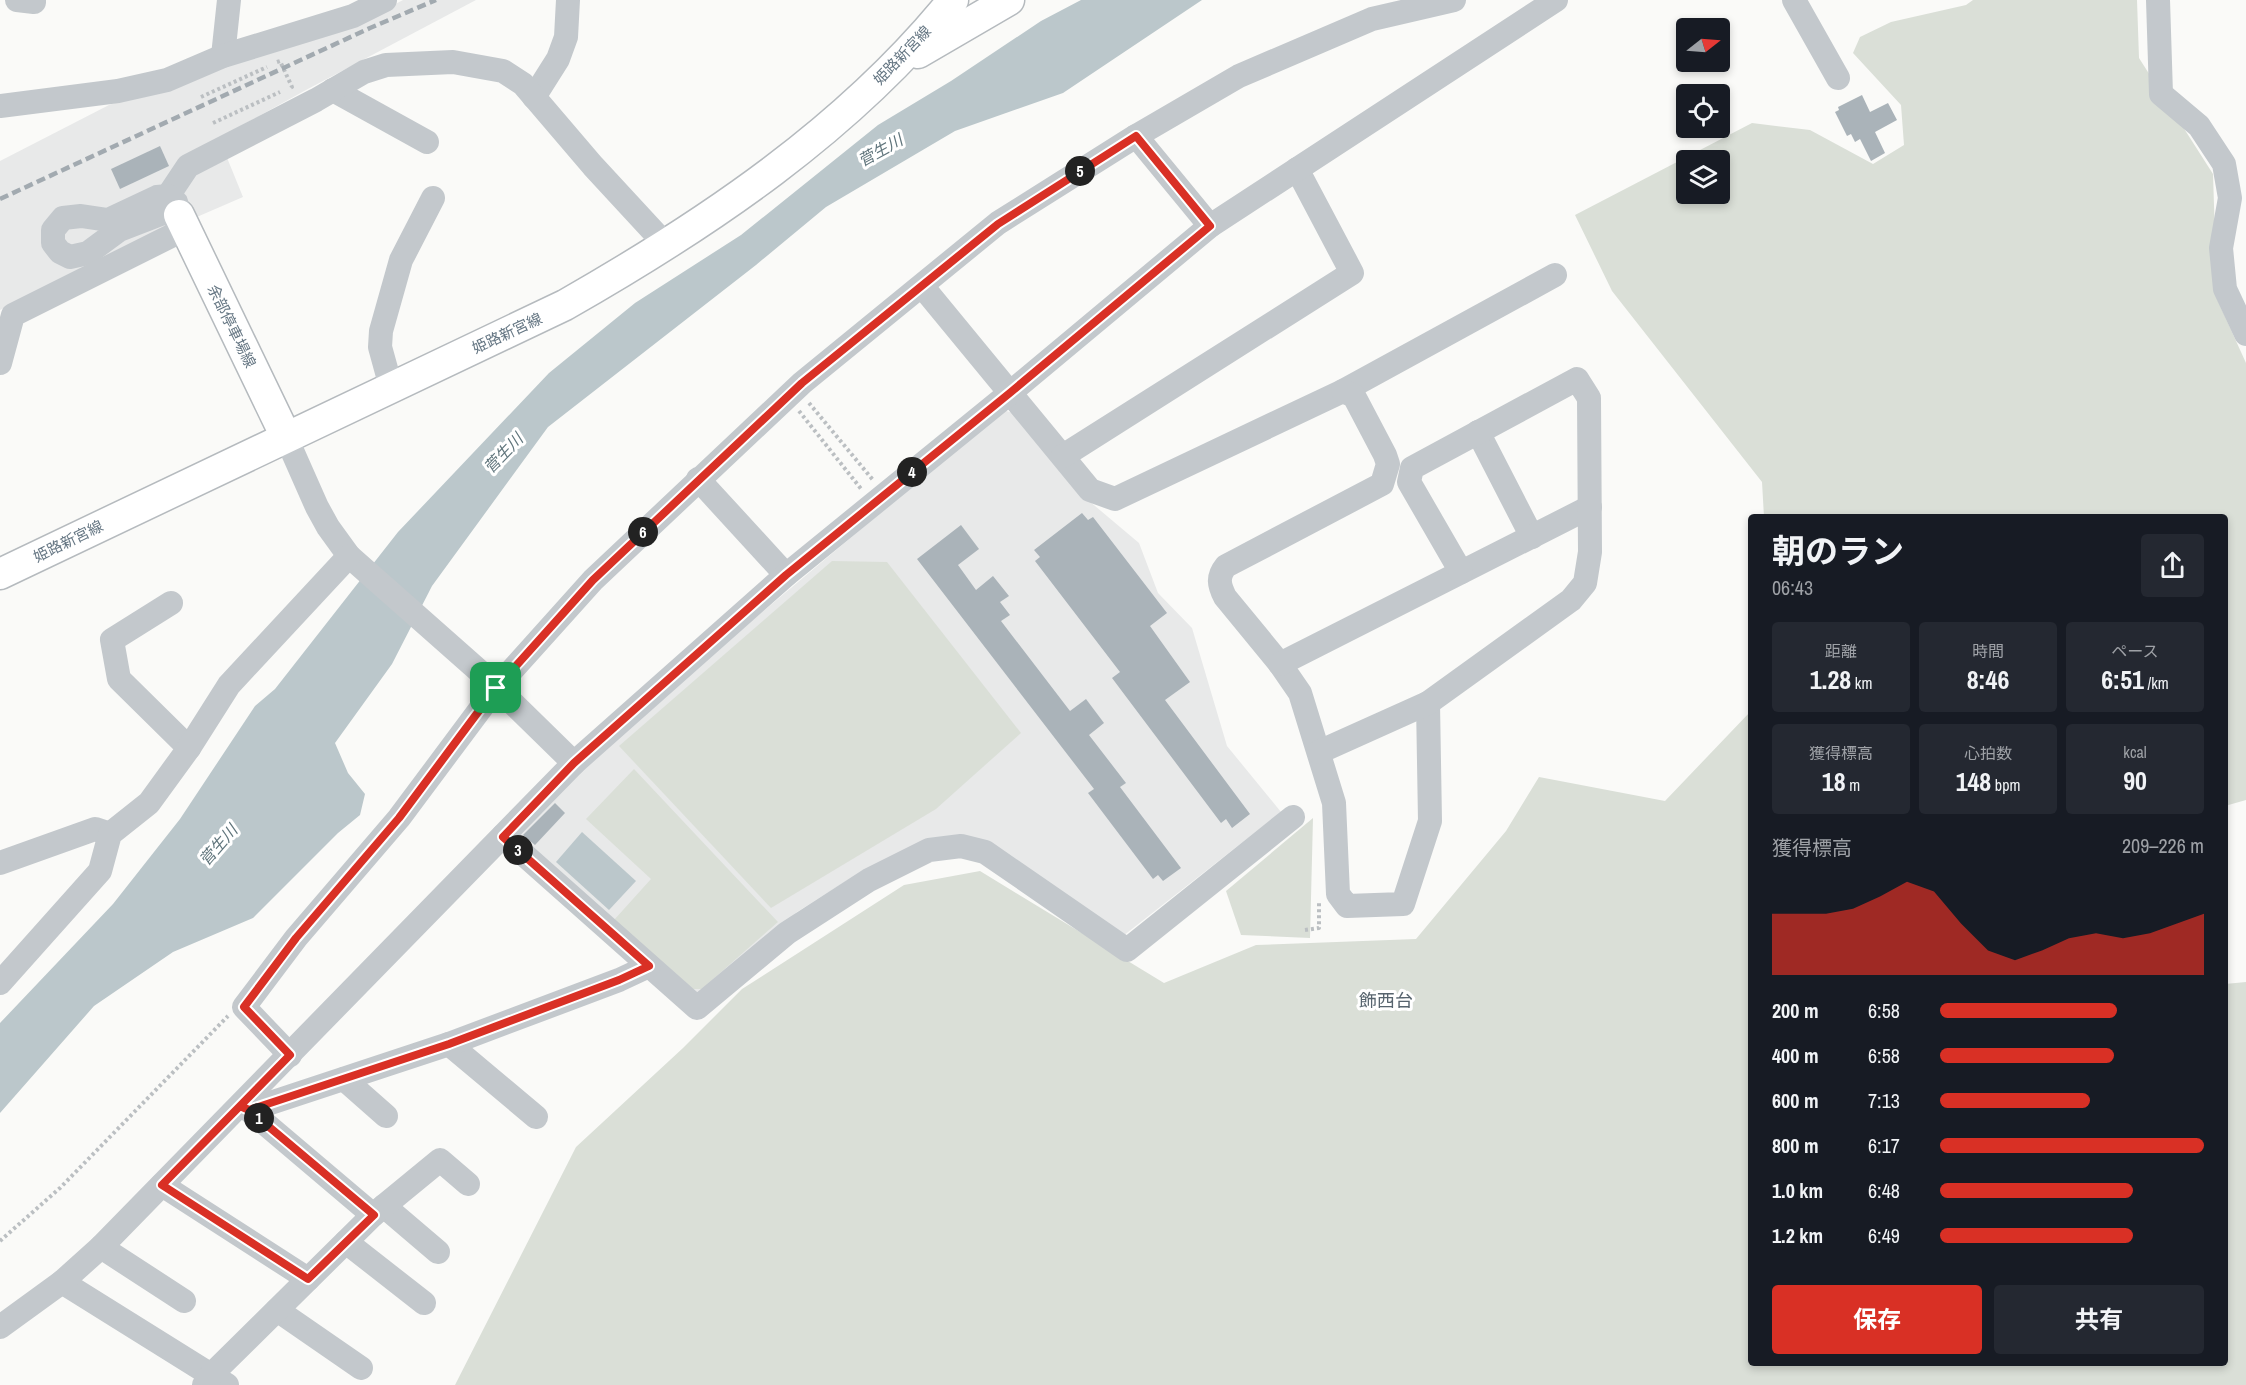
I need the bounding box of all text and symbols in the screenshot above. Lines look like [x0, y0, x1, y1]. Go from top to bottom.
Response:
north arrow [1676, 18, 1730, 72]
map controls [1676, 18, 1730, 204]
street label: 姫路新宮線 [868, 21, 936, 89]
button: locate [1676, 84, 1730, 138]
water label: 菅生川 [854, 128, 908, 171]
button: layers [1676, 150, 1730, 204]
pin: 5 [1065, 156, 1095, 186]
text: 5 [1076, 160, 1084, 182]
street label: 余部停車場線 [203, 281, 261, 371]
street label: 姫路新宮線 [469, 308, 545, 358]
water label: 菅生川 [478, 427, 529, 478]
pin: 4 [897, 457, 927, 487]
text: 4 [908, 461, 916, 483]
street label: 姫路新宮線 [30, 515, 106, 567]
pin: 6 [628, 517, 658, 547]
text: 6 [639, 521, 647, 543]
text: 朝のラン [1772, 529, 1904, 573]
button: share [2141, 534, 2204, 597]
text: 06:43 [1772, 574, 1813, 601]
text: 距離 [1825, 640, 1857, 662]
text: 時間 [1972, 640, 2004, 662]
text: ペース [2111, 640, 2159, 662]
pin [470, 662, 521, 713]
text: 1.28 [1810, 662, 1851, 697]
text: 8:46 [1967, 662, 2009, 697]
text: 6:51 [2101, 662, 2144, 697]
icon: arrive [479, 671, 512, 704]
text: km [1851, 672, 1872, 694]
text: /km [2144, 672, 2169, 694]
text: kcal [2123, 741, 2147, 763]
text: 獲得標高 [1809, 742, 1873, 764]
text: 心拍数 [1964, 742, 2012, 764]
text: 90 [2123, 763, 2147, 798]
text: 18 [1822, 764, 1846, 799]
text: 148 [1956, 764, 1991, 799]
text: m [1846, 774, 1860, 796]
text: bpm [1991, 774, 2020, 796]
water label: 菅生川 [194, 818, 243, 870]
text: 209–226 m [2122, 832, 2204, 859]
text: 獲得標高 [1772, 834, 1852, 861]
pin: 3 [503, 835, 533, 865]
text: 3 [514, 839, 522, 861]
district label: 飾西台 [1359, 988, 1413, 1013]
text: 200 m [1772, 997, 1819, 1024]
text: 6:58 [1868, 997, 1900, 1024]
text: 400 m [1772, 1042, 1819, 1069]
text: 6:58 [1868, 1042, 1900, 1069]
text: 600 m [1772, 1087, 1819, 1114]
text: 7:13 [1868, 1087, 1900, 1114]
pin: 1 [244, 1103, 274, 1133]
text: 1 [255, 1107, 263, 1129]
text: 800 m [1772, 1132, 1819, 1159]
text: 6:17 [1868, 1132, 1900, 1159]
text: 1.0 km [1772, 1177, 1823, 1204]
text: 6:48 [1868, 1177, 1900, 1204]
text: 1.2 km [1772, 1222, 1823, 1249]
text: 6:49 [1868, 1222, 1900, 1249]
button: 保存 [1772, 1285, 1982, 1354]
button: 共有 [1994, 1285, 2204, 1354]

